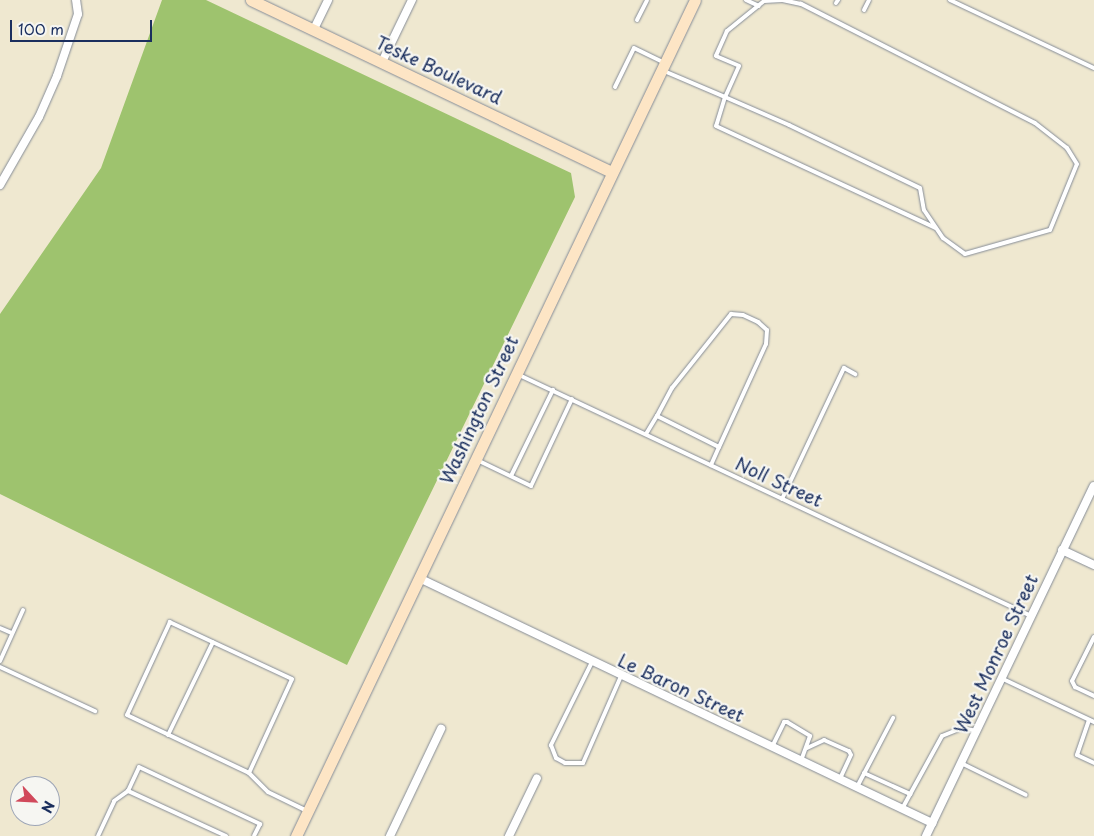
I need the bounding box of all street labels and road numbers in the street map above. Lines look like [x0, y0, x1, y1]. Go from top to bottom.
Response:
street label: Teske Boulevard [372, 31, 506, 109]
street label: Washington Street [435, 333, 523, 487]
street label: Noll Street [732, 452, 826, 512]
street label: West Monroe Street [950, 571, 1042, 737]
street label: Le Baron Street [614, 649, 748, 727]

